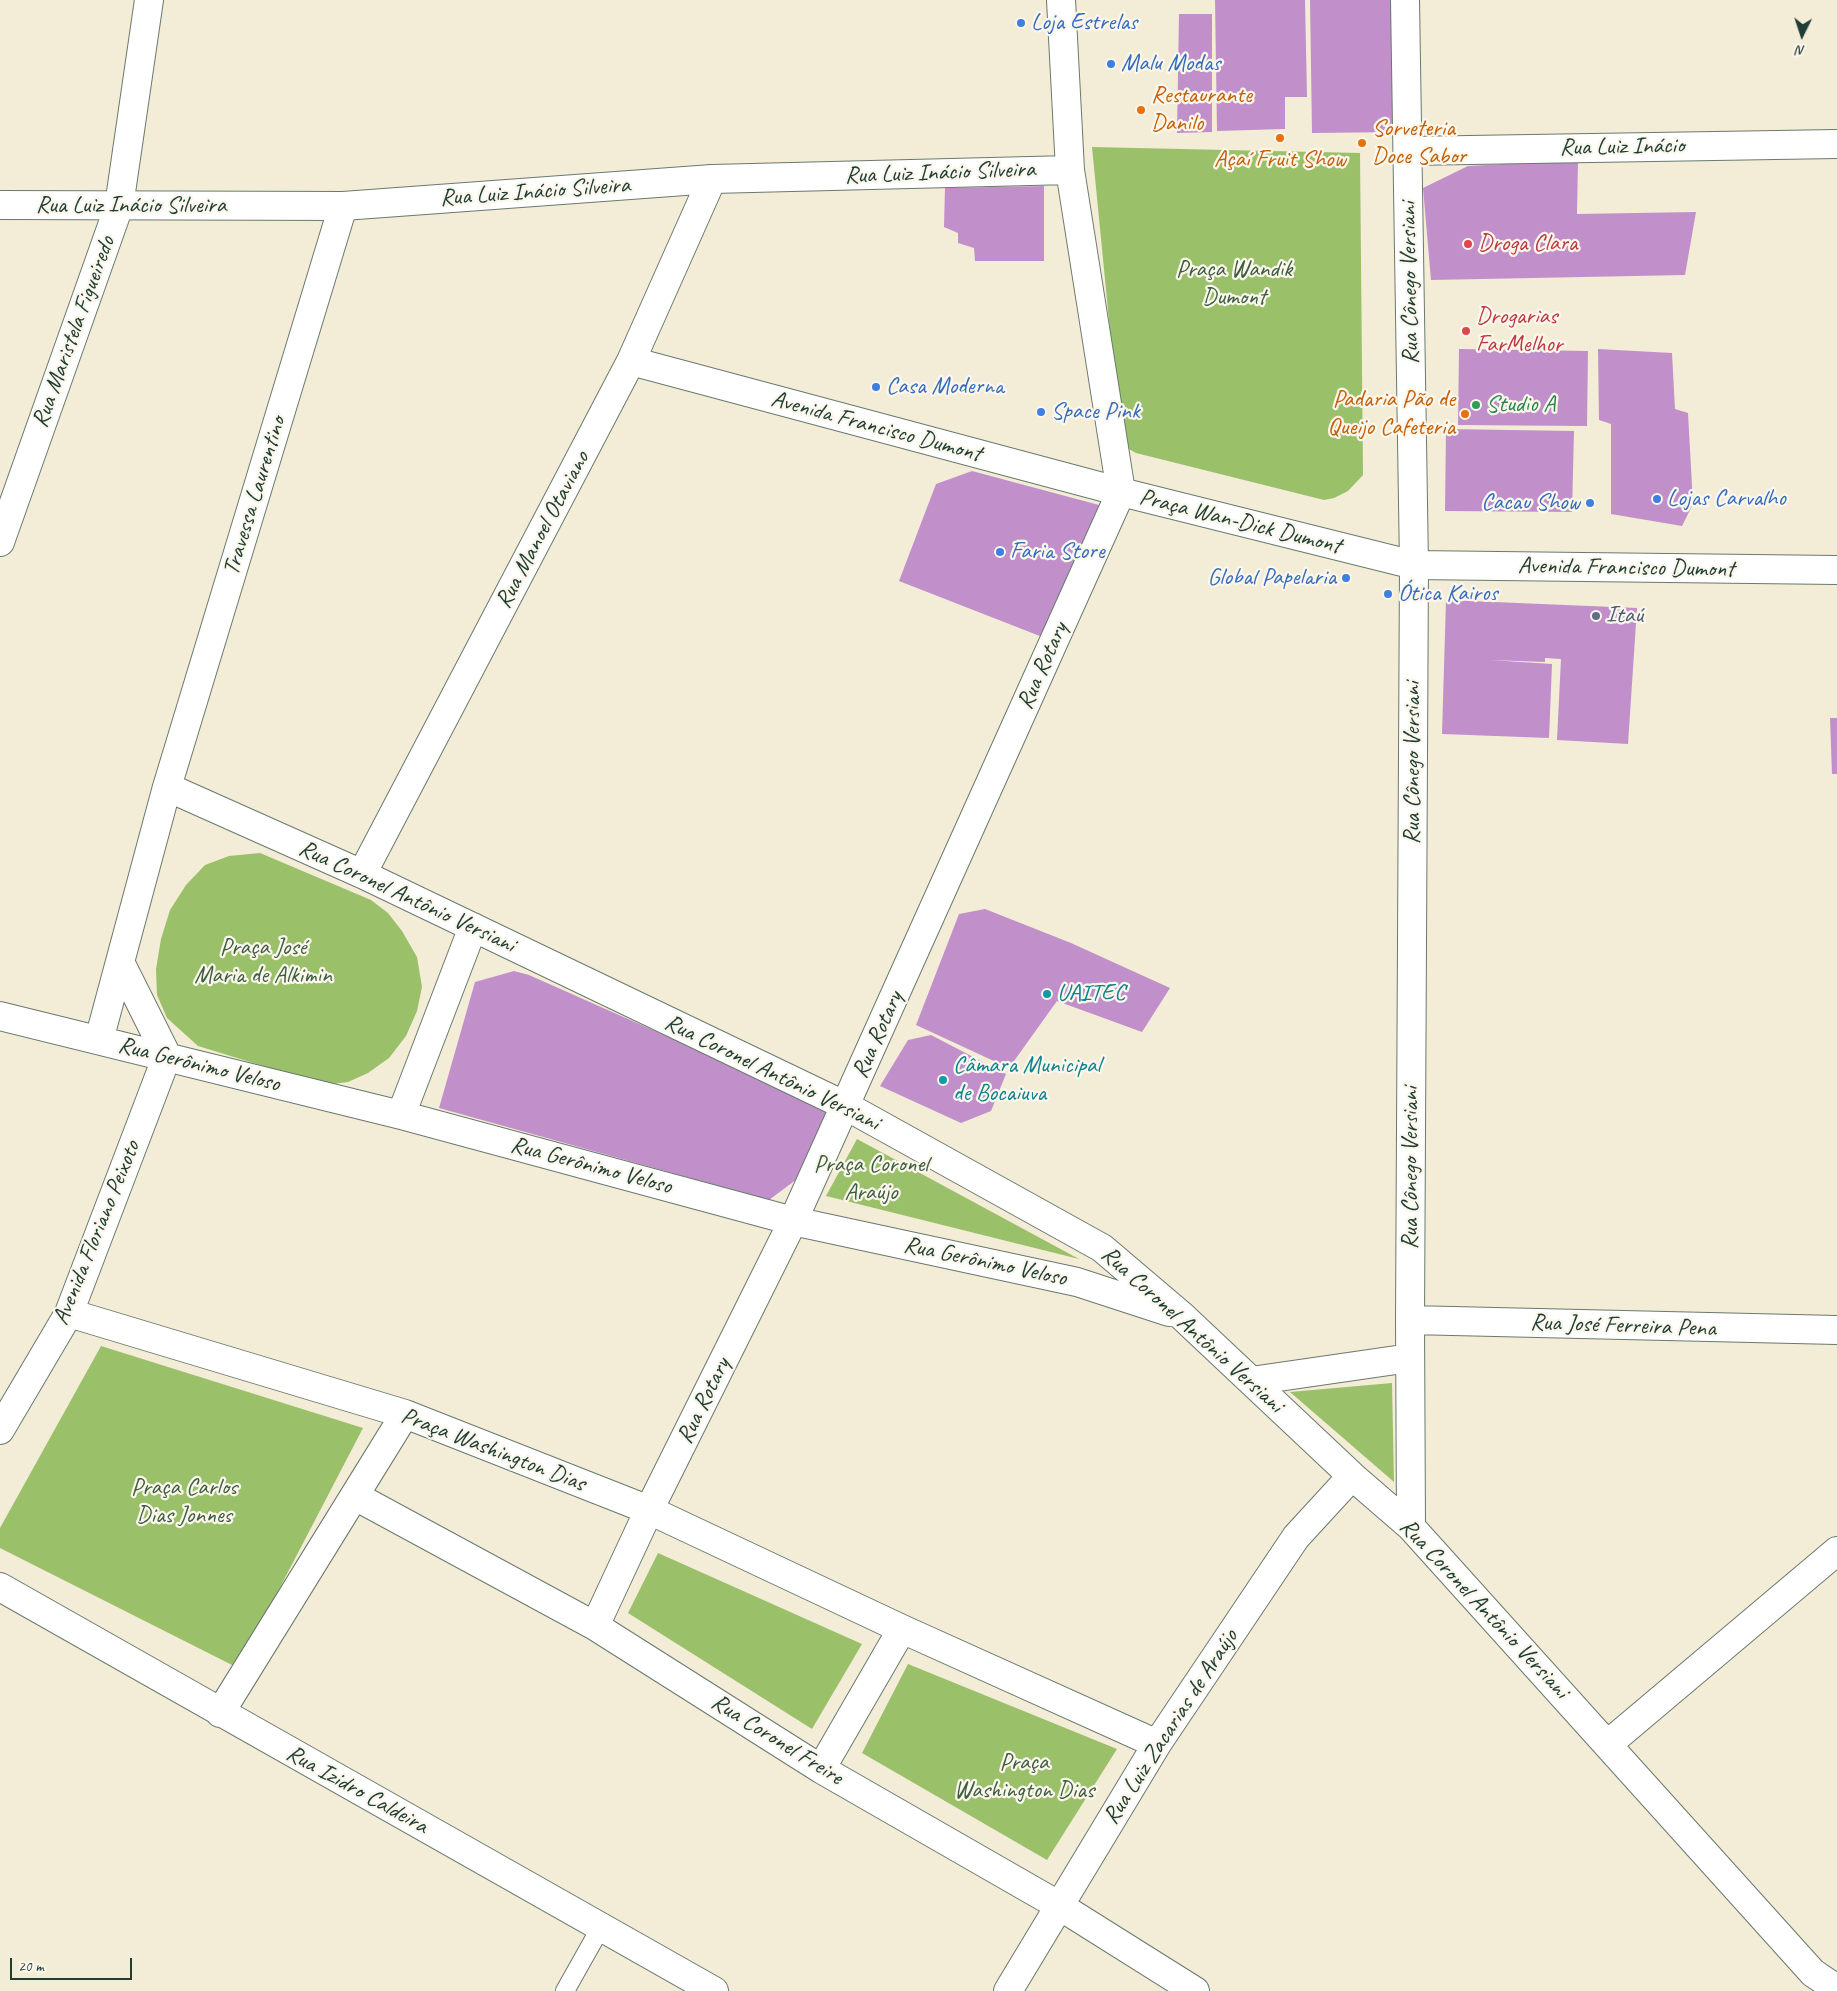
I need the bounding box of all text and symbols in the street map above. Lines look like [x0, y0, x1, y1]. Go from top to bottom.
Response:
place label: Loja Estrelas [1031, 9, 1137, 37]
north arrow [1777, 10, 1827, 60]
marker: Loja Estrelas [1015, 17, 1027, 29]
text: N [1796, 42, 1806, 59]
place label: Malu Modas [1121, 50, 1221, 78]
marker: Malu Modas [1105, 58, 1117, 70]
place label: Restaurante Danilo [1151, 82, 1252, 138]
marker: Restaurante Danilo [1135, 104, 1147, 116]
place label: Sorveteria Doce Sabor [1372, 115, 1466, 171]
marker: Açaí Fruit Show [1274, 132, 1286, 144]
street label: Rua Luiz Inácio [1559, 132, 1685, 162]
marker: Sorveteria Doce Sabor [1356, 137, 1368, 149]
place label: Açaí Fruit Show [1214, 146, 1346, 174]
street label: Rua Luiz Inácio Silveira [844, 155, 1036, 191]
street label: Rua Luiz Inácio Silveira [439, 171, 631, 213]
street label: Rua Luiz Inácio Silveira [36, 192, 226, 220]
street label: Rua Cônego Versiani [1394, 201, 1426, 365]
place label: Droga Clara [1478, 230, 1577, 258]
street label: Rua Maristela Figueiredo [26, 232, 122, 432]
marker: Droga Clara [1462, 238, 1474, 250]
park label: Praça Wandik Dumont [1176, 256, 1292, 312]
place label: Drogarias FarMelhor [1476, 303, 1562, 359]
marker: Drogarias FarMelhor [1460, 325, 1472, 337]
place label: Casa Moderna [886, 373, 1004, 401]
marker: Casa Moderna [870, 381, 882, 393]
street label: Avenida Francisco Dumont [768, 385, 984, 469]
place label: Padaria Pão de Queijo Cafeteria [1328, 386, 1455, 442]
place label: Studio A [1486, 391, 1555, 419]
place label: Space Pink [1051, 398, 1140, 426]
marker: Studio A [1470, 399, 1482, 411]
marker: Space Pink [1035, 406, 1047, 418]
marker: Padaria Pão de Queijo Cafeteria [1459, 408, 1471, 420]
street label: Travessa Laurentino [217, 413, 293, 579]
street label: Rua Manoel Otaviano [490, 447, 596, 613]
street label: Praça Wan-Dick Dumont [1136, 483, 1344, 561]
place label: Lojas Carvalho [1667, 485, 1786, 513]
place label: Cacau Show [1481, 489, 1580, 517]
marker: Lojas Carvalho [1651, 493, 1663, 505]
marker: Cacau Show [1584, 497, 1596, 509]
place label: Faria Store [1010, 538, 1104, 566]
marker: Faria Store [994, 546, 1006, 558]
street label: Avenida Francisco Dumont [1518, 552, 1734, 584]
place label: Global Papelaria [1207, 564, 1336, 592]
marker: Global Papelaria [1340, 572, 1352, 584]
place label: Ótica Kairos [1398, 580, 1498, 608]
marker: Ótica Kairos [1382, 588, 1394, 600]
place label: Itaú [1606, 602, 1643, 630]
marker: Itaú [1590, 610, 1602, 622]
street label: Rua Rotary [1011, 618, 1075, 714]
street label: Rua Cônego Versiani [1399, 682, 1427, 844]
street label: Rua Coronel Antônio Versiani [294, 834, 520, 960]
park label: Praça José Maria de Alkimin [194, 934, 332, 990]
place label: UAITEC [1057, 980, 1125, 1008]
street label: Rua Rotary [846, 987, 910, 1083]
marker: UAITEC [1041, 988, 1053, 1000]
street label: Rua Coronel Antônio Versiani [660, 1008, 884, 1138]
street label: Rua Gerônimo Veloso [115, 1031, 283, 1099]
place label: Câmara Municipal de Bocaiuva [953, 1052, 1101, 1108]
marker: Câmara Municipal de Bocaiuva [937, 1074, 949, 1086]
street label: Rua Cônego Versiani [1397, 1087, 1425, 1249]
street label: Rua Gerônimo Veloso [507, 1131, 675, 1201]
street label: Avenida Floriano Peixoto [47, 1137, 147, 1329]
park label: Praça Coronel Araújo [814, 1151, 928, 1207]
street label: Rua Gerônimo Veloso [901, 1231, 1069, 1293]
street label: Rua Coronel Antônio Versiani [1095, 1240, 1289, 1420]
street label: Rua José Ferreira Pena [1530, 1308, 1716, 1344]
street label: Rua Rotary [671, 1353, 737, 1449]
street label: Praça Washington Dias [397, 1402, 589, 1498]
park label: Praça Carlos Dias Jonnes [131, 1474, 237, 1530]
street label: Rua Coronel Antônio Versiani [1393, 1513, 1575, 1705]
street label: Rua Luiz Zacarias de Araújo [1097, 1624, 1245, 1830]
street label: Rua Coronel Freire [706, 1688, 848, 1792]
street label: Rua Izidro Caldeira [281, 1739, 433, 1841]
park label: Praça Washington Dias [954, 1749, 1094, 1805]
scale bar [12, 1948, 135, 1980]
text: 20 m [18, 1957, 44, 1976]

